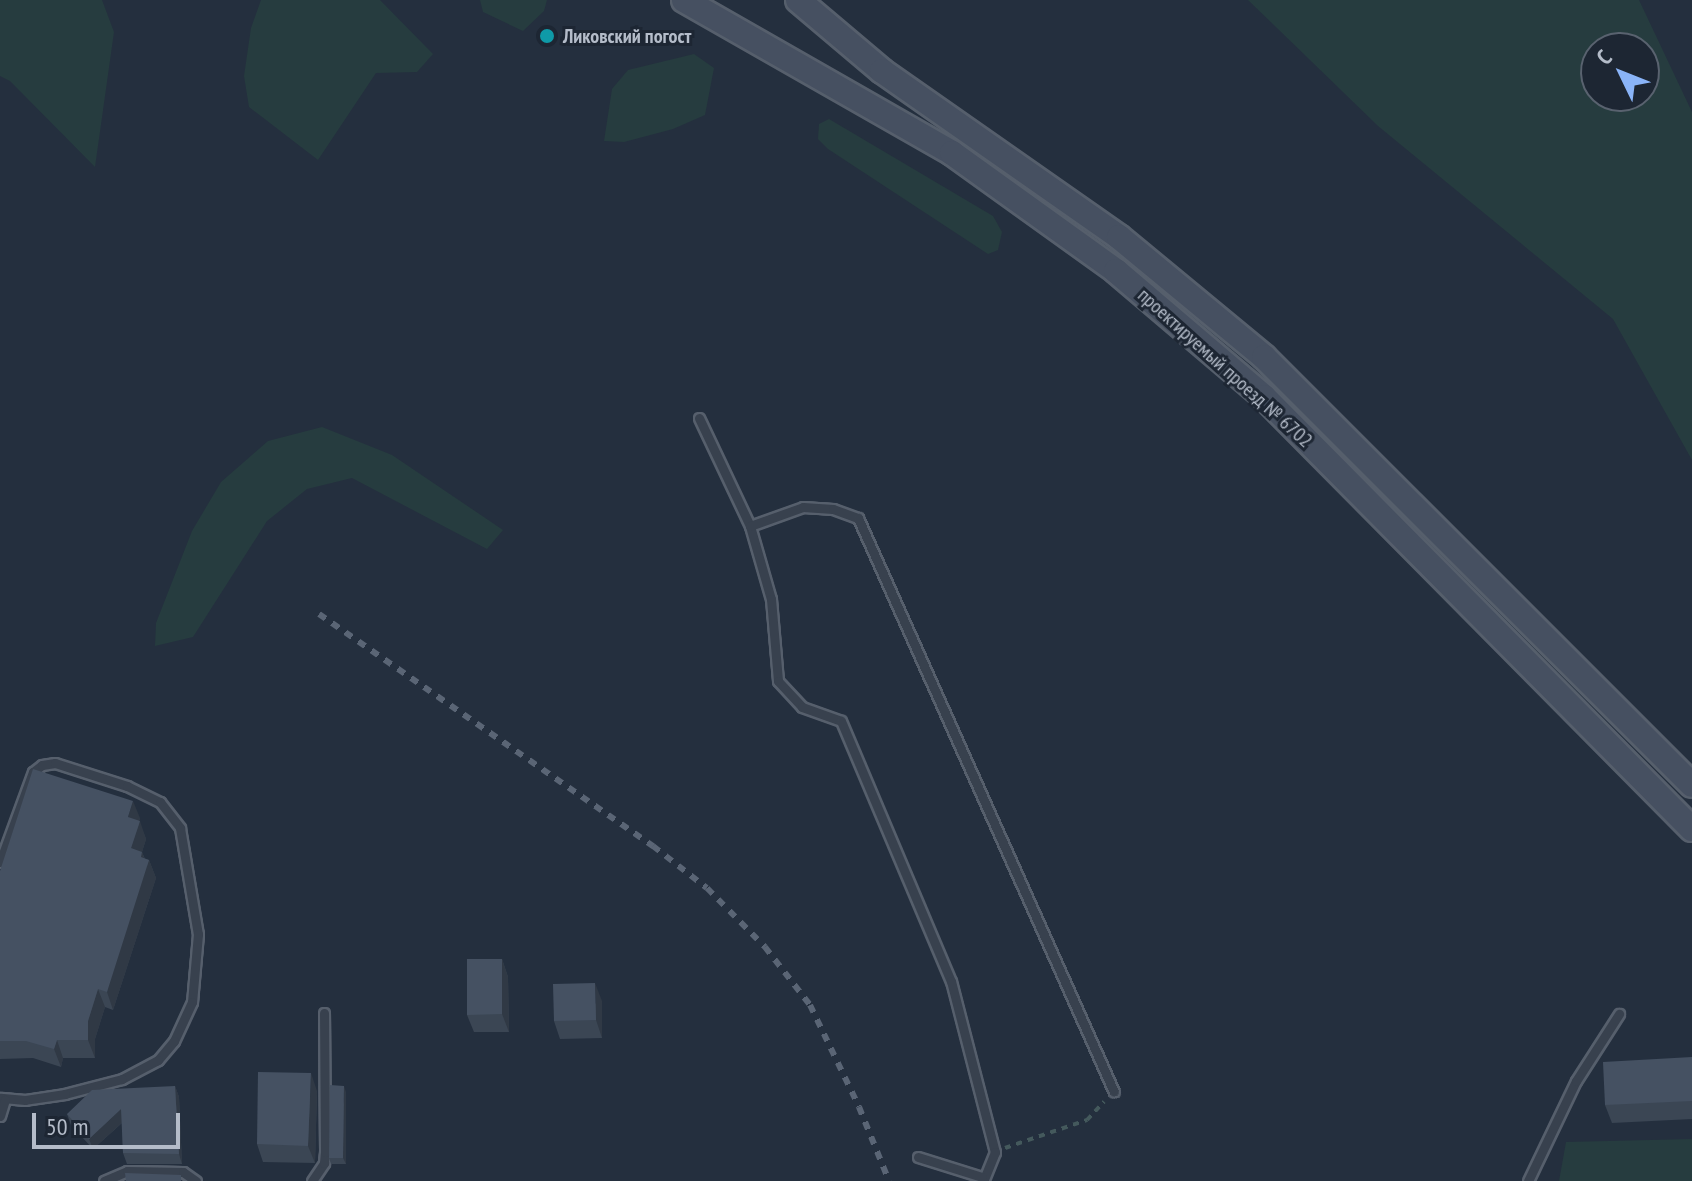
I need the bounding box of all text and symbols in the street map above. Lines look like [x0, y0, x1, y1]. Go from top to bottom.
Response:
place label: Ликовский погост [563, 24, 691, 48]
marker: Ликовский погост [538, 27, 556, 45]
north arrow [1580, 32, 1660, 112]
text: С [1590, 44, 1618, 70]
street label: проектируемый проезд № 6702 [1133, 283, 1317, 453]
scale bar [36, 1097, 184, 1147]
text: 50 m [46, 1111, 88, 1142]

